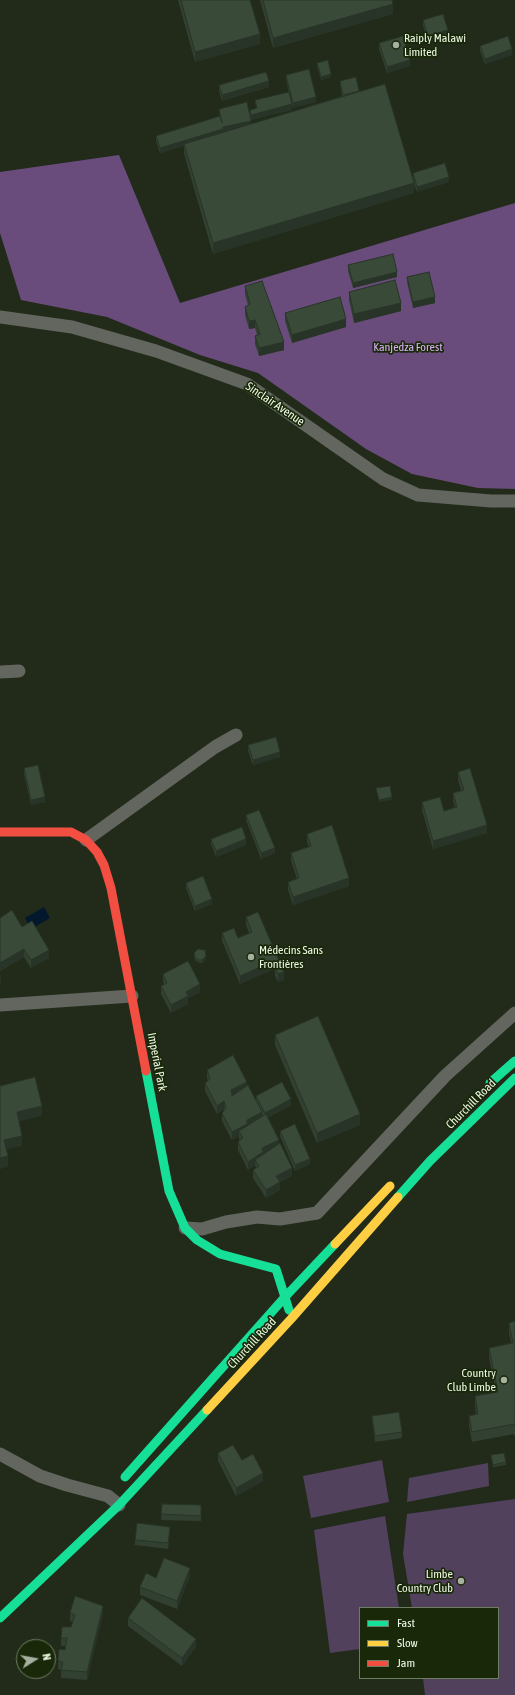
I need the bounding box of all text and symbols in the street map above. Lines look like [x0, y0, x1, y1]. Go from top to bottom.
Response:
place label: Raiply Malawi Limited [404, 31, 466, 59]
marker: Raiply Malawi Limited [391, 40, 401, 50]
park label: Kanjedza Forest [373, 340, 443, 354]
street label: Sinclair Avenue [243, 379, 307, 429]
place label: Médecins Sans Frontières [259, 943, 323, 971]
marker: Médecins Sans Frontières [246, 952, 256, 962]
street label: Imperial Park [144, 1031, 170, 1093]
street label: Churchill Road [443, 1076, 499, 1132]
street label: Churchill Road [225, 1315, 279, 1371]
place label: Country Club Limbe [447, 1366, 496, 1394]
marker: Country Club Limbe [499, 1375, 509, 1385]
place label: Limbe Country Club [397, 1567, 453, 1595]
marker: Limbe Country Club [456, 1576, 466, 1586]
legend [359, 1607, 499, 1679]
text: Fast [397, 1616, 415, 1630]
text: Slow [397, 1636, 418, 1650]
north arrow [16, 1639, 56, 1679]
text: N [40, 1653, 53, 1661]
text: Jam [397, 1656, 415, 1670]

